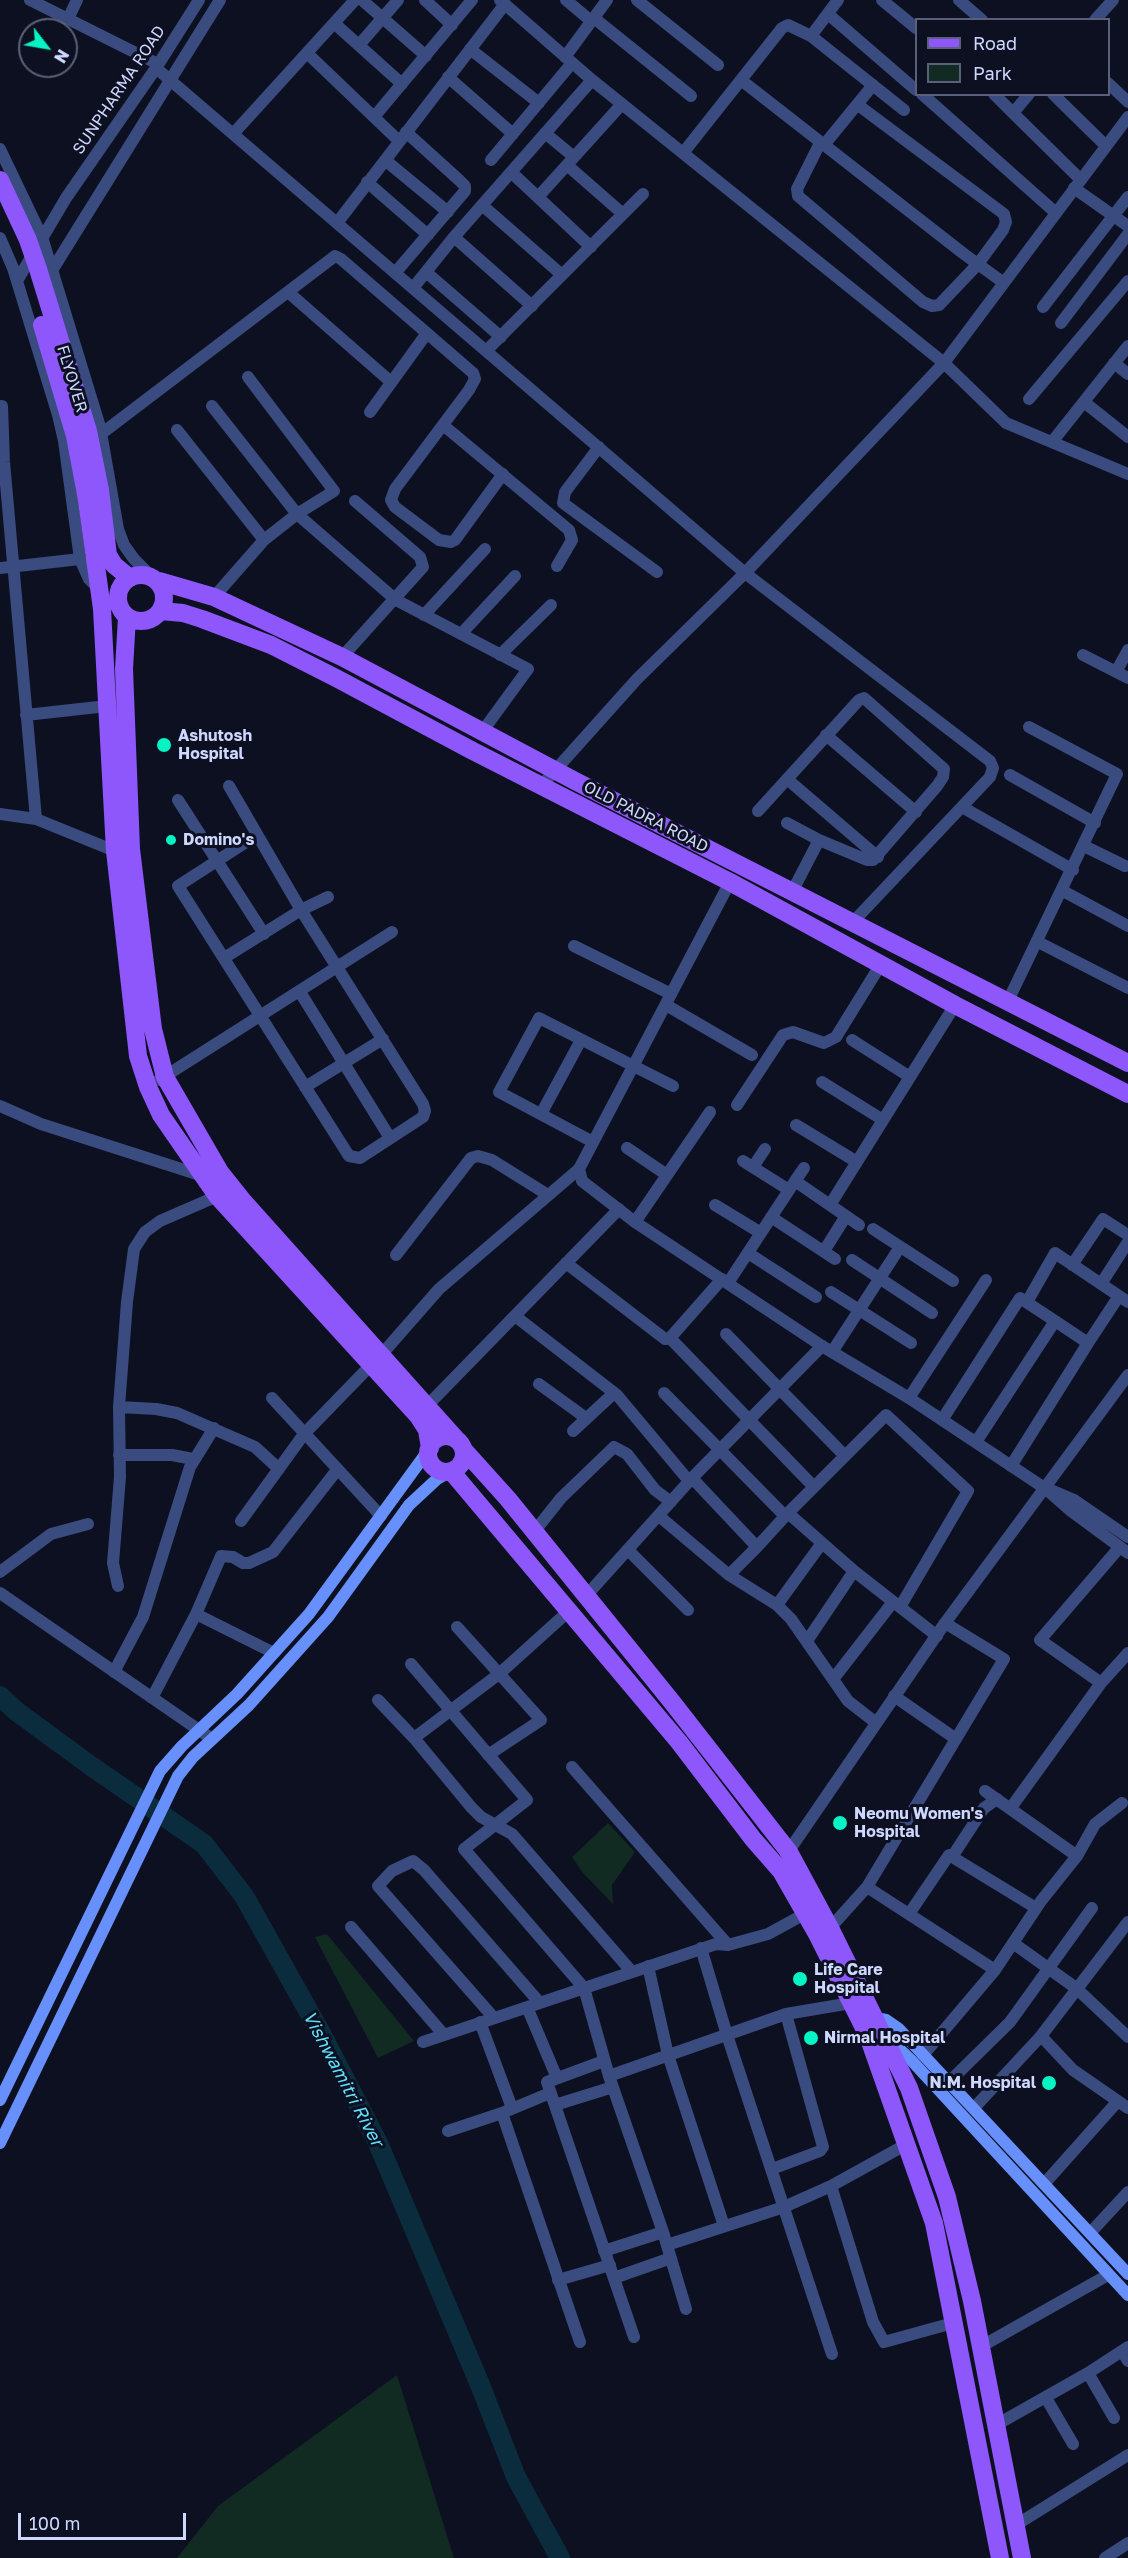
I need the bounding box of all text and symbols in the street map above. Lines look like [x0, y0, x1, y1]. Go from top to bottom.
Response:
north arrow [18, 18, 78, 78]
legend [915, 18, 1110, 96]
street label: SUNPHARMA ROAD [69, 22, 169, 158]
text: Road [973, 32, 1017, 54]
text: N [50, 46, 73, 67]
text: Park [973, 62, 1012, 84]
street label: FLYOVER [53, 343, 91, 415]
place label: Ashutosh Hospital [178, 726, 252, 764]
marker: Ashutosh Hospital [155, 736, 173, 754]
street label: OLD PADRA ROAD [581, 777, 711, 857]
place label: Domino's [183, 830, 254, 850]
marker: Domino's [164, 833, 178, 847]
place label: Neomu Women's Hospital [854, 1804, 983, 1842]
marker: Neomu Women's Hospital [831, 1814, 849, 1832]
place label: Life Care Hospital [814, 1960, 883, 1998]
marker: Life Care Hospital [791, 1970, 809, 1988]
water label: Vishwamitri River [298, 2008, 388, 2150]
place label: Nirmal Hospital [824, 2028, 945, 2048]
marker: Nirmal Hospital [802, 2029, 820, 2047]
place label: N.M. Hospital [929, 2073, 1036, 2093]
marker: N.M. Hospital [1040, 2074, 1058, 2092]
scale bar [21, 2501, 189, 2539]
text: 100 m [29, 2512, 80, 2534]

